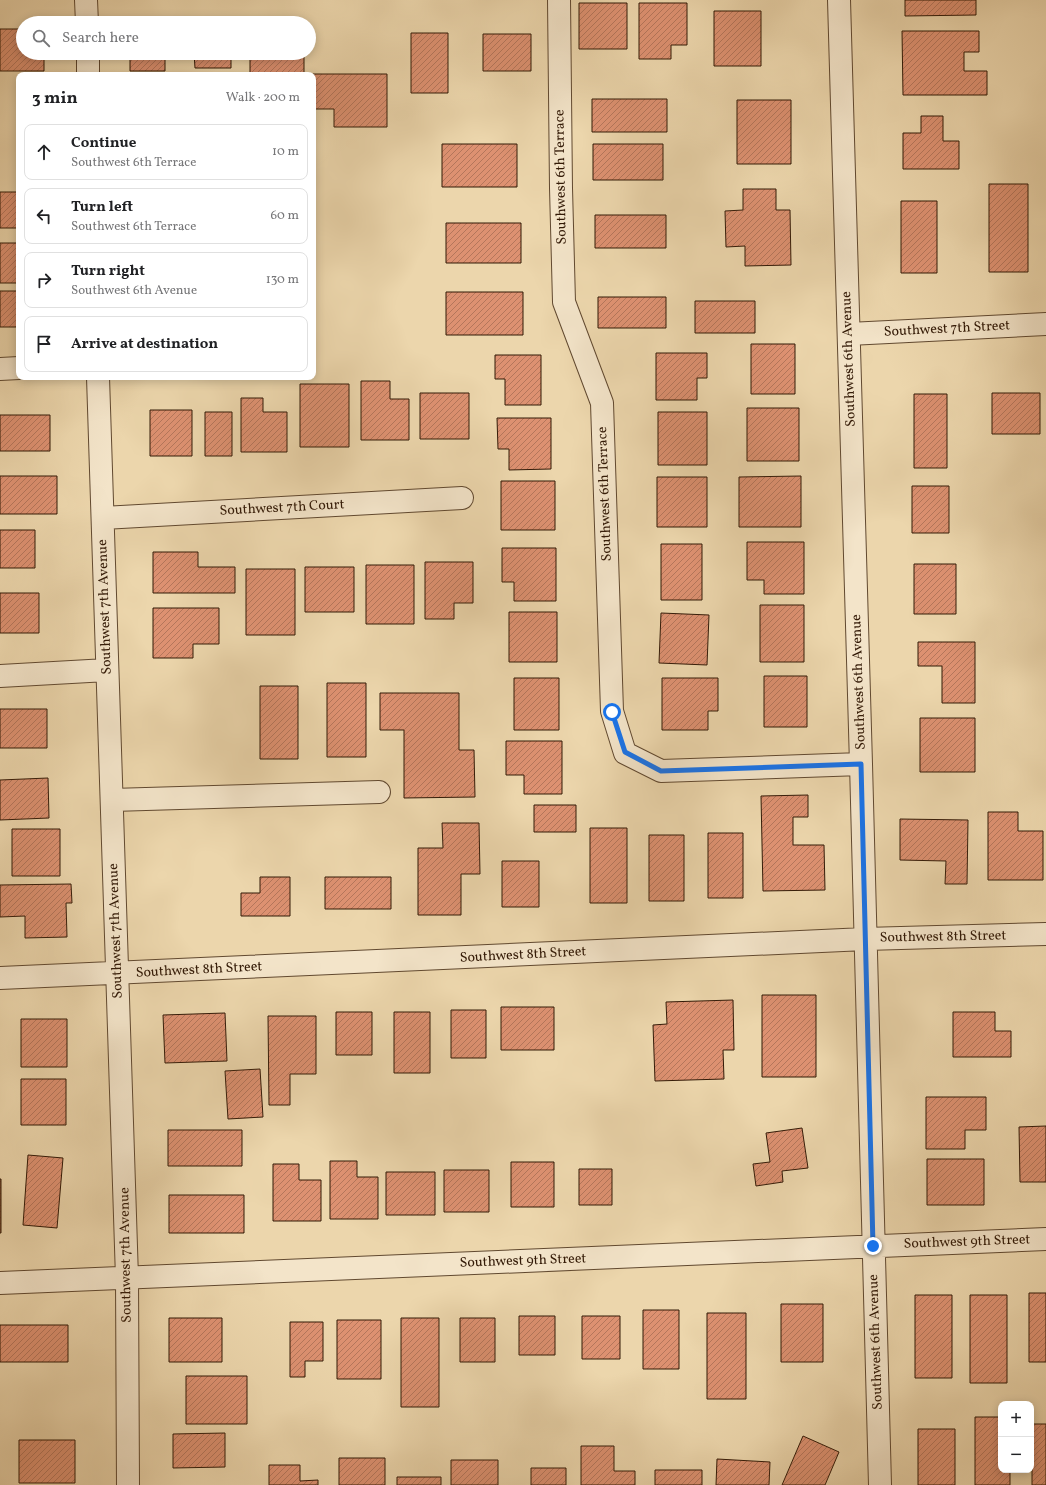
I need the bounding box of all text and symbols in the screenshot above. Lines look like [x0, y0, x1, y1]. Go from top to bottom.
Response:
search box [16, 16, 316, 60]
icon: search [30, 27, 52, 49]
text: Search here [62, 28, 139, 49]
text: 3 min [32, 87, 78, 110]
text: Walk · 200 m [226, 89, 300, 107]
street label: Southwest 6th Terrace [550, 109, 572, 245]
text: Continue [71, 133, 136, 154]
icon: ahead [33, 141, 55, 163]
text: 10 m [272, 143, 299, 161]
text: Southwest 6th Terrace [71, 154, 196, 172]
text: Turn left [71, 197, 133, 218]
icon: left [33, 205, 55, 227]
text: 60 m [271, 207, 299, 225]
text: Southwest 6th Terrace [71, 218, 196, 236]
text: Turn right [71, 261, 145, 282]
icon: right [33, 269, 55, 291]
text: 130 m [266, 271, 299, 289]
text: Southwest 6th Avenue [71, 282, 197, 300]
street label: Southwest 6th Avenue [837, 290, 861, 427]
street label: Southwest 7th Street [883, 316, 1011, 342]
icon: arrive [33, 333, 55, 355]
text: Arrive at destination [71, 334, 218, 355]
street label: Southwest 6th Terrace [593, 426, 617, 562]
street label: Southwest 7th Court [219, 495, 345, 521]
street label: Southwest 7th Avenue [93, 539, 117, 675]
street label: Southwest 6th Avenue [847, 613, 871, 750]
route start [603, 703, 621, 721]
street label: Southwest 7th Avenue [104, 863, 128, 999]
street label: Southwest 8th Street [880, 926, 1007, 948]
street label: Southwest 8th Street [459, 942, 587, 968]
street label: Southwest 8th Street [135, 957, 263, 983]
street label: Southwest 7th Avenue [115, 1187, 137, 1323]
street label: Southwest 9th Street [903, 1230, 1031, 1254]
route end [864, 1237, 882, 1255]
street label: Southwest 9th Street [459, 1249, 587, 1273]
street label: Southwest 6th Avenue [864, 1273, 888, 1410]
map controls [998, 1401, 1034, 1473]
button: + [998, 1401, 1034, 1437]
button: − [998, 1437, 1034, 1473]

